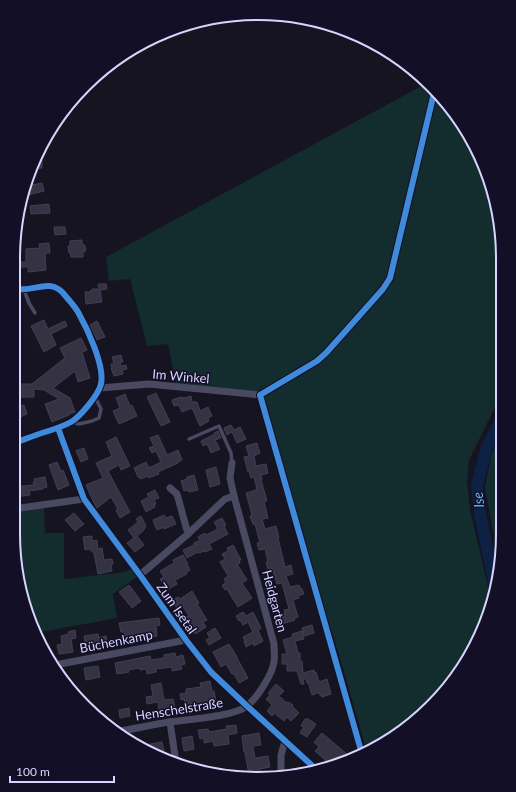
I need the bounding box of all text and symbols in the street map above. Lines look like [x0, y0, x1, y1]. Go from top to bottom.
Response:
street label: Im Winkel [152, 366, 210, 386]
water label: Ise [469, 491, 487, 509]
street label: Heidgarten [259, 568, 291, 634]
street label: Zum Isetal [154, 579, 200, 637]
street label: Büchenkamp [78, 626, 154, 656]
street label: Henschelstraße [134, 694, 224, 724]
scale bar [10, 758, 114, 784]
text: 100 m [16, 764, 50, 779]

